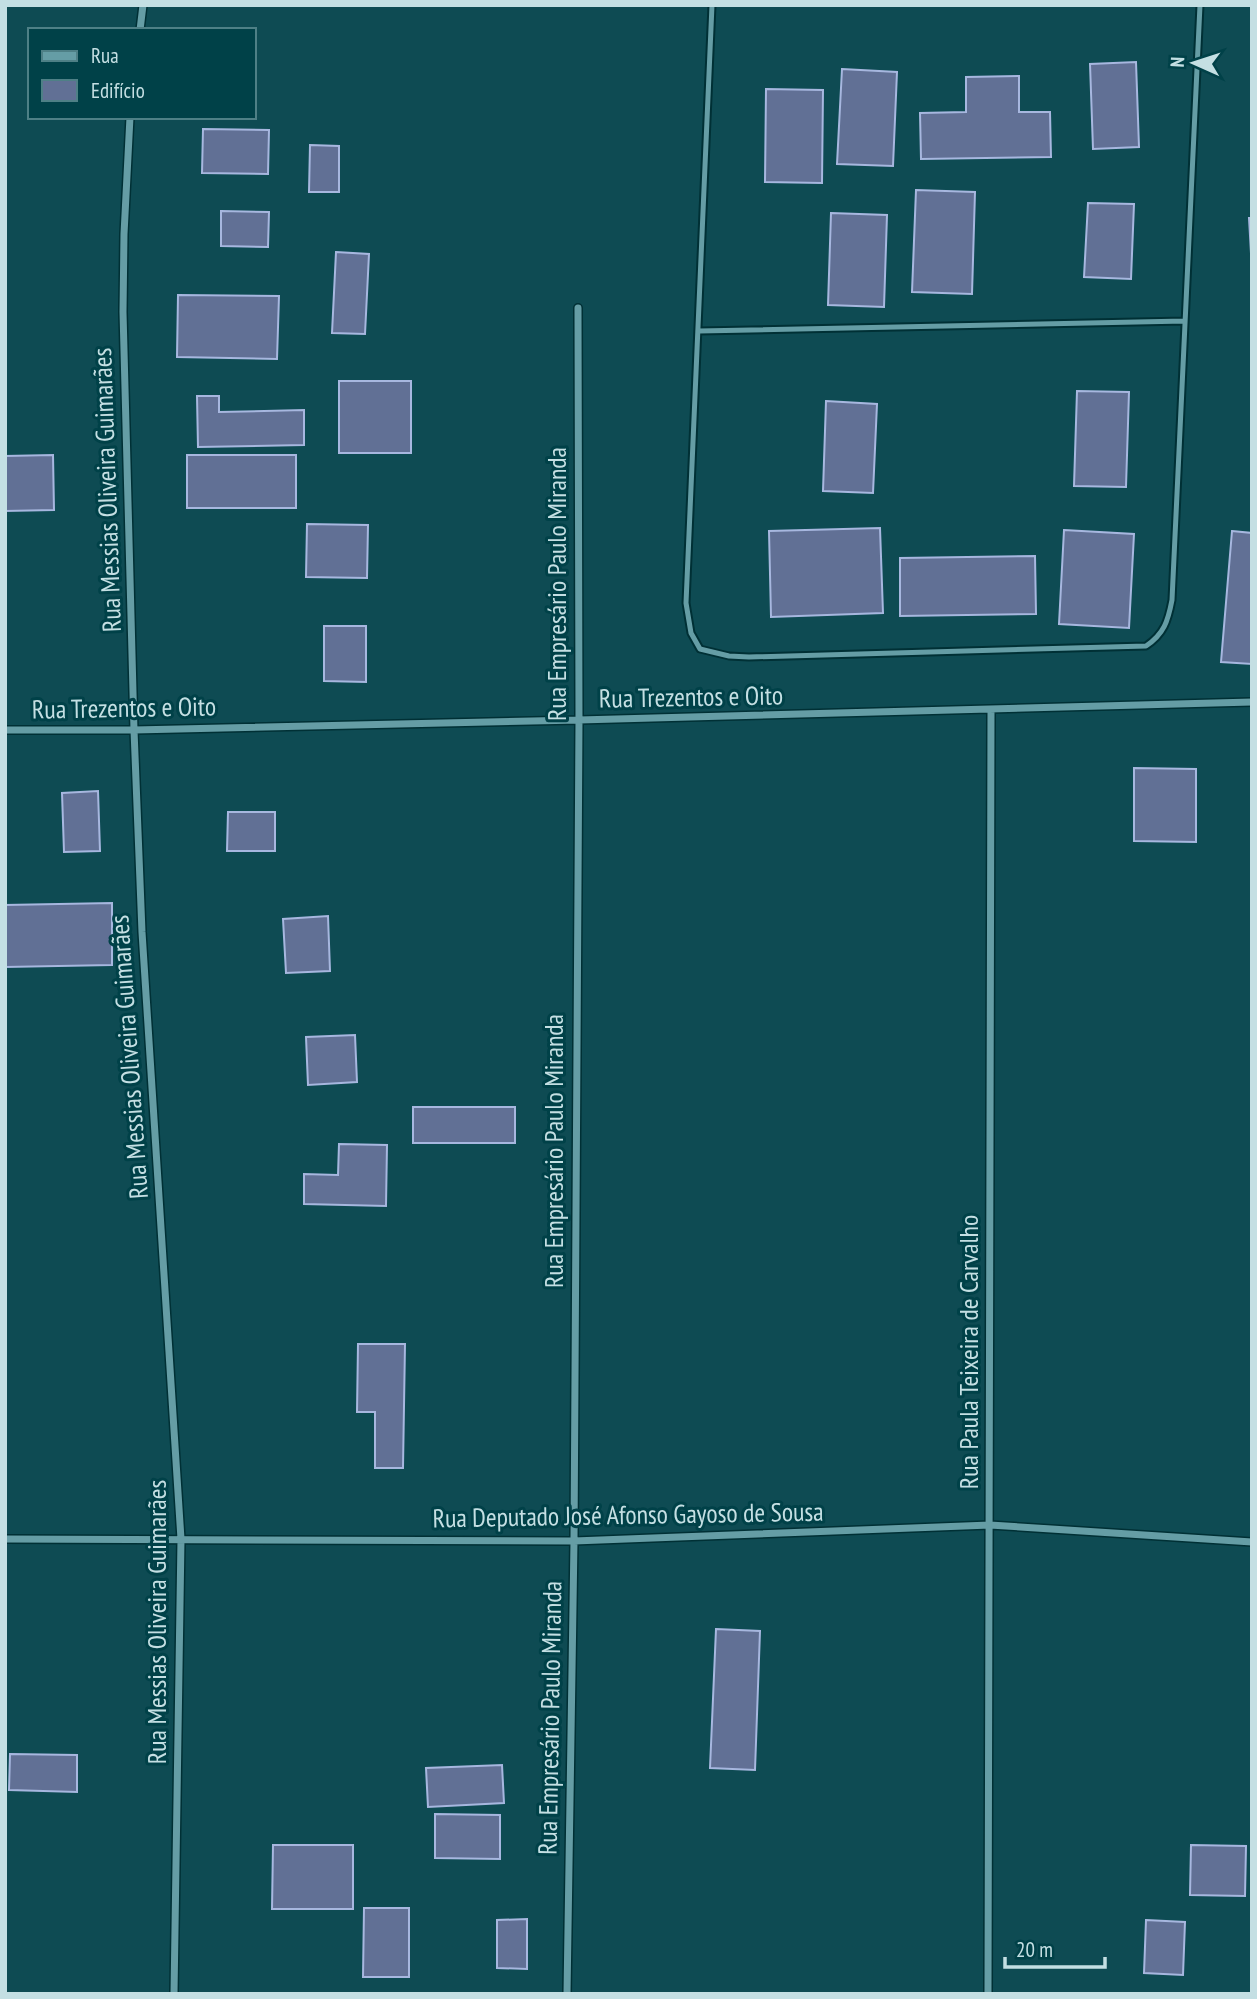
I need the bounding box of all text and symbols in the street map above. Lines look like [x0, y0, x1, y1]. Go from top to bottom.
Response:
legend [28, 28, 256, 119]
north arrow [1159, 28, 1229, 98]
text: Rua [91, 42, 119, 69]
text: N [1165, 56, 1189, 68]
text: Edifício [91, 77, 145, 104]
street label: Rua Messias Oliveira Guimarães [85, 347, 128, 633]
street label: Rua Empresário Paulo Miranda [540, 447, 573, 721]
street label: Rua Trezentos e Oito [599, 678, 783, 715]
street label: Rua Trezentos e Oito [32, 689, 216, 726]
street label: Rua Messias Oliveira Guimarães [102, 914, 155, 1200]
street label: Rua Empresário Paulo Miranda [537, 1014, 570, 1288]
street label: Rua Paula Teixeira de Carvalho [952, 1215, 985, 1489]
street label: Rua Messias Oliveira Guimarães [140, 1480, 173, 1764]
street label: Rua Deputado José Afonso Gayoso de Sousa [432, 1495, 824, 1534]
street label: Rua Empresário Paulo Miranda [531, 1581, 568, 1855]
scale bar [1005, 1926, 1105, 1970]
text: 20 m [1016, 1936, 1053, 1963]

